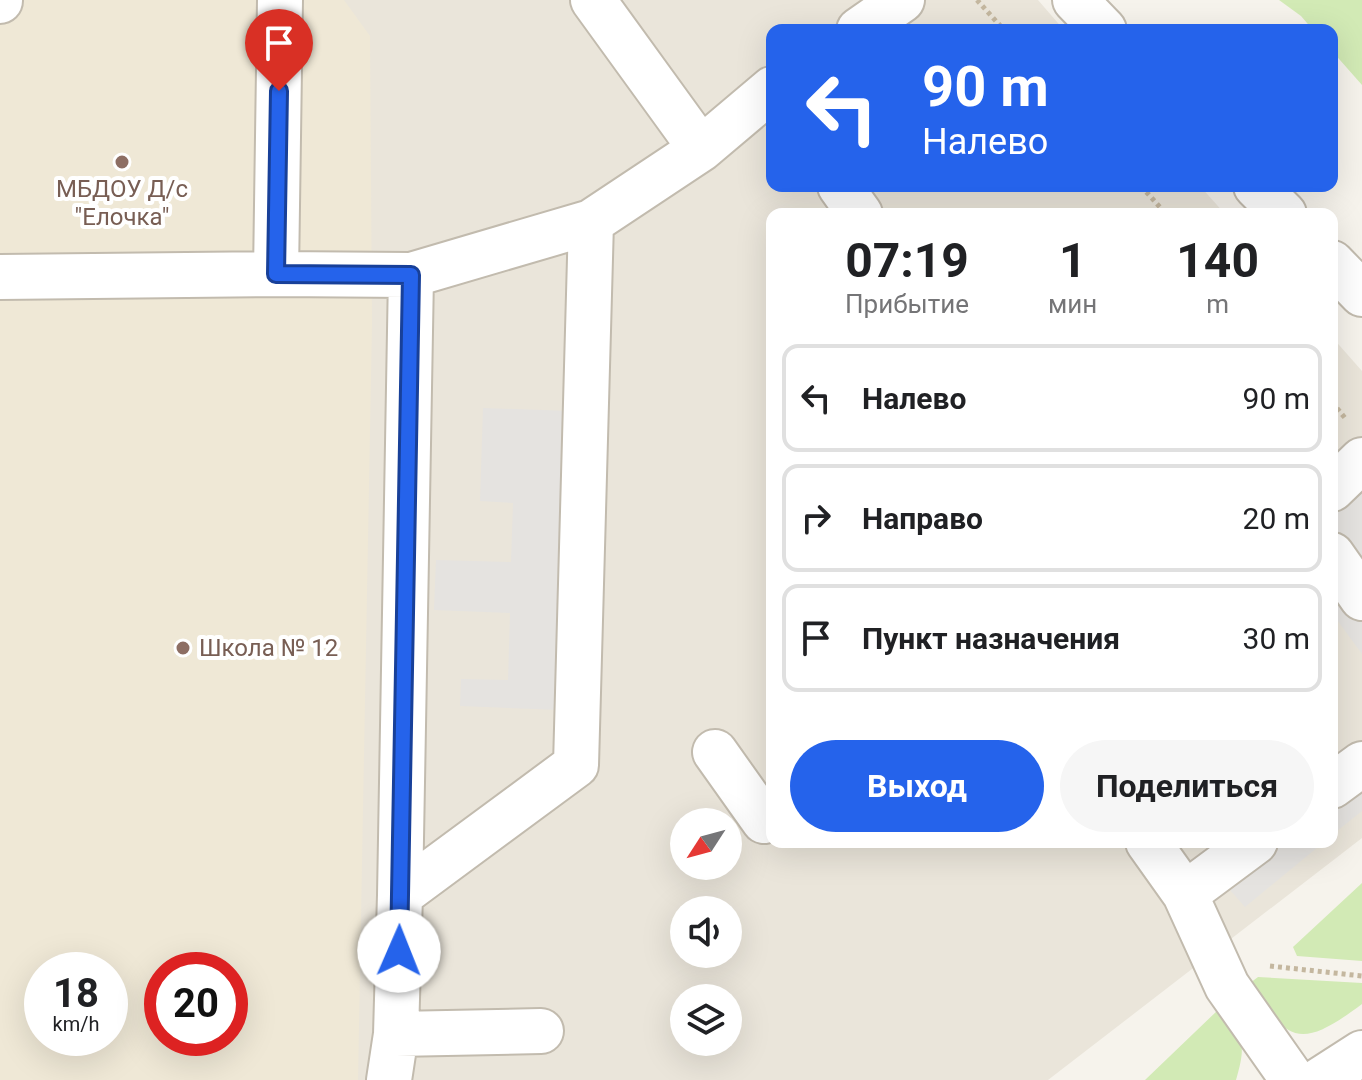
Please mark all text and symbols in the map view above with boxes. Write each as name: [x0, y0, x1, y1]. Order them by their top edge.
pin: [245, 9, 313, 91]
icon: arrive: [257, 21, 301, 65]
text: 90 m: [922, 54, 1049, 120]
icon: left: [790, 56, 894, 160]
text: Налево: [922, 121, 1048, 163]
marker: МБДОУ Д/с "Елочка": [113, 153, 131, 171]
place label: МБДОУ Д/с "Елочка": [56, 175, 188, 231]
text: 07:19: [845, 232, 969, 289]
text: 1: [1059, 232, 1086, 289]
text: 140: [1176, 232, 1259, 289]
text: Прибытие: [845, 289, 969, 319]
text: мин: [1048, 289, 1097, 319]
text: m: [1206, 289, 1229, 319]
icon: left: [794, 376, 838, 420]
text: Налево: [862, 381, 966, 416]
text: 90 m: [1243, 381, 1310, 416]
icon: right: [794, 496, 838, 540]
text: Направо: [862, 501, 983, 536]
text: 20 m: [1243, 501, 1310, 536]
icon: arrive: [794, 616, 838, 660]
text: Пункт назначения: [862, 621, 1120, 656]
text: 30 m: [1243, 621, 1310, 656]
place label: Школа № 12: [199, 634, 338, 662]
marker: Школа № 12: [174, 639, 192, 657]
button: Выход: [790, 740, 1044, 832]
button: Поделиться: [1060, 740, 1314, 832]
north arrow: [670, 808, 742, 880]
map controls: [670, 808, 742, 1056]
button: sound: [670, 896, 742, 968]
position arrow: [357, 909, 441, 993]
speed limit sign: 20: [144, 952, 248, 1056]
text: 18: [53, 970, 99, 1017]
button: layers: [670, 984, 742, 1056]
text: km/h: [53, 1012, 99, 1036]

